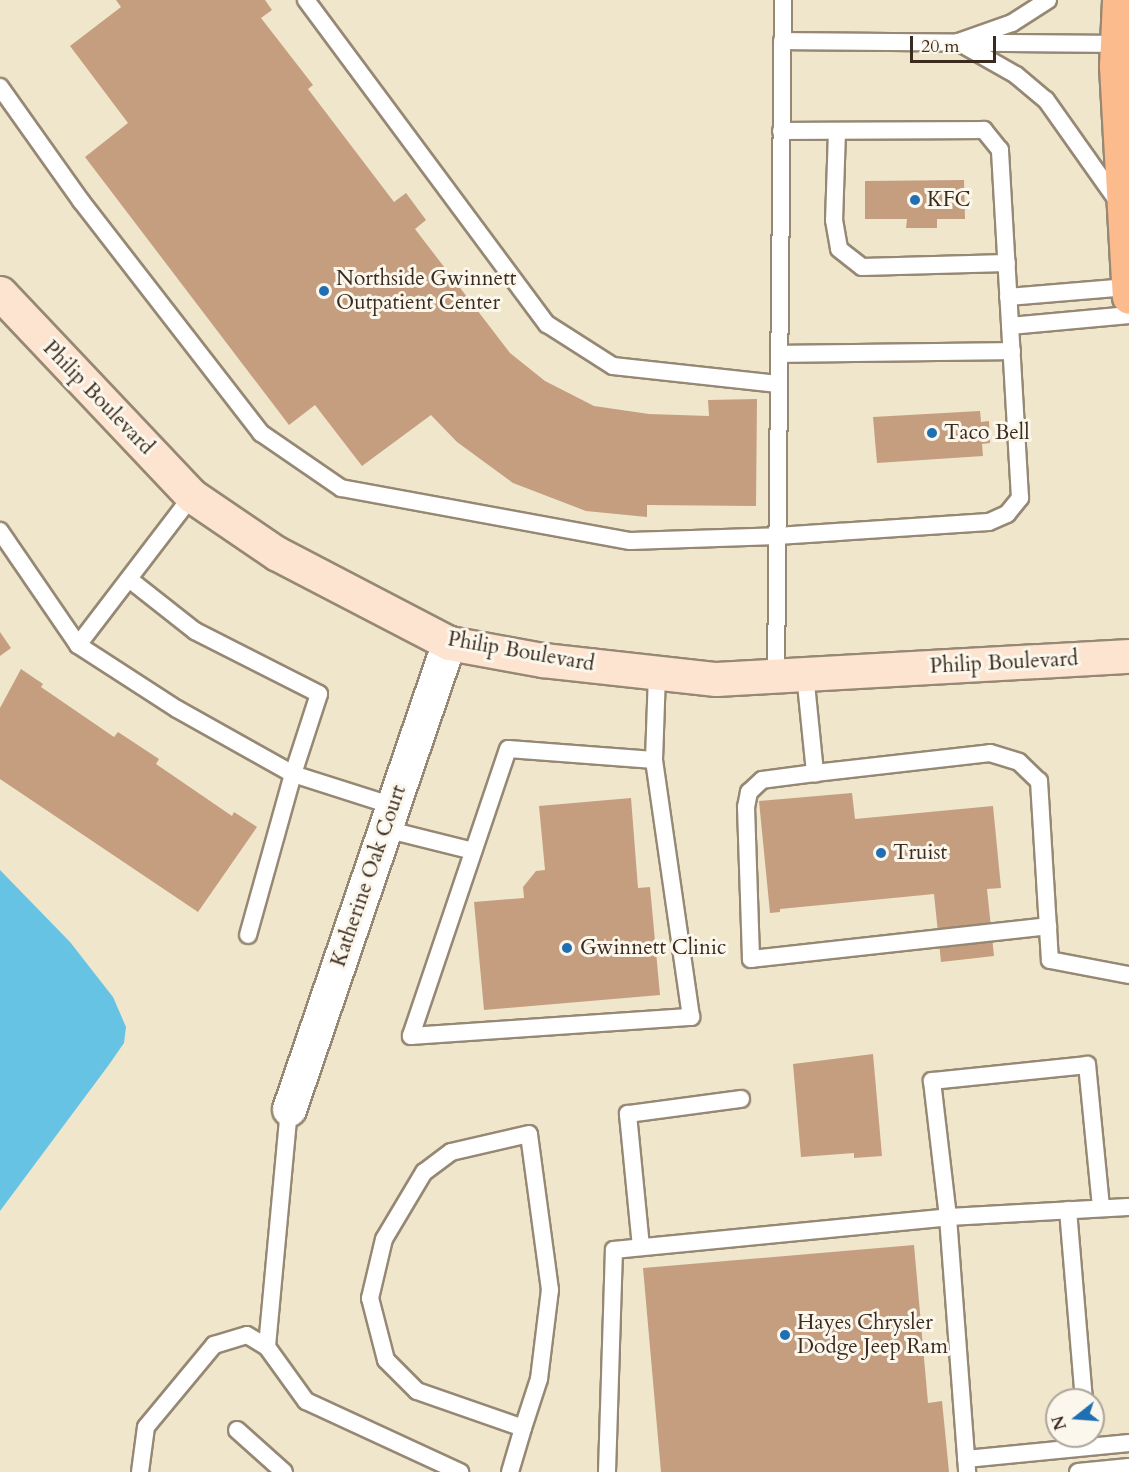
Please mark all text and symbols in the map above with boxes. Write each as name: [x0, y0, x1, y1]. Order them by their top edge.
scale bar: [913, 24, 998, 62]
text: 20 m: [921, 34, 960, 59]
place label: KFC: [927, 187, 971, 213]
marker: KFC: [908, 193, 922, 207]
place label: Northside Gwinnett Outpatient Center: [336, 266, 516, 316]
marker: Northside Gwinnett Outpatient Center: [317, 284, 331, 298]
street label: Philip Boulevard: [37, 336, 159, 460]
place label: Taco Bell: [944, 420, 1030, 446]
marker: Taco Bell: [925, 426, 939, 440]
street label: Philip Boulevard: [446, 627, 596, 677]
street label: Philip Boulevard: [929, 647, 1079, 679]
street label: Katherine Oak Court: [326, 782, 412, 970]
place label: Truist: [893, 840, 947, 866]
marker: Truist: [874, 846, 888, 860]
place label: Gwinnett Clinic: [580, 935, 726, 961]
marker: Gwinnett Clinic: [558, 939, 576, 957]
place label: Hayes Chrysler Dodge Jeep Ram: [797, 1310, 948, 1360]
marker: Hayes Chrysler Dodge Jeep Ram: [778, 1328, 792, 1342]
north arrow: [1045, 1388, 1105, 1448]
text: N: [1047, 1413, 1072, 1433]

